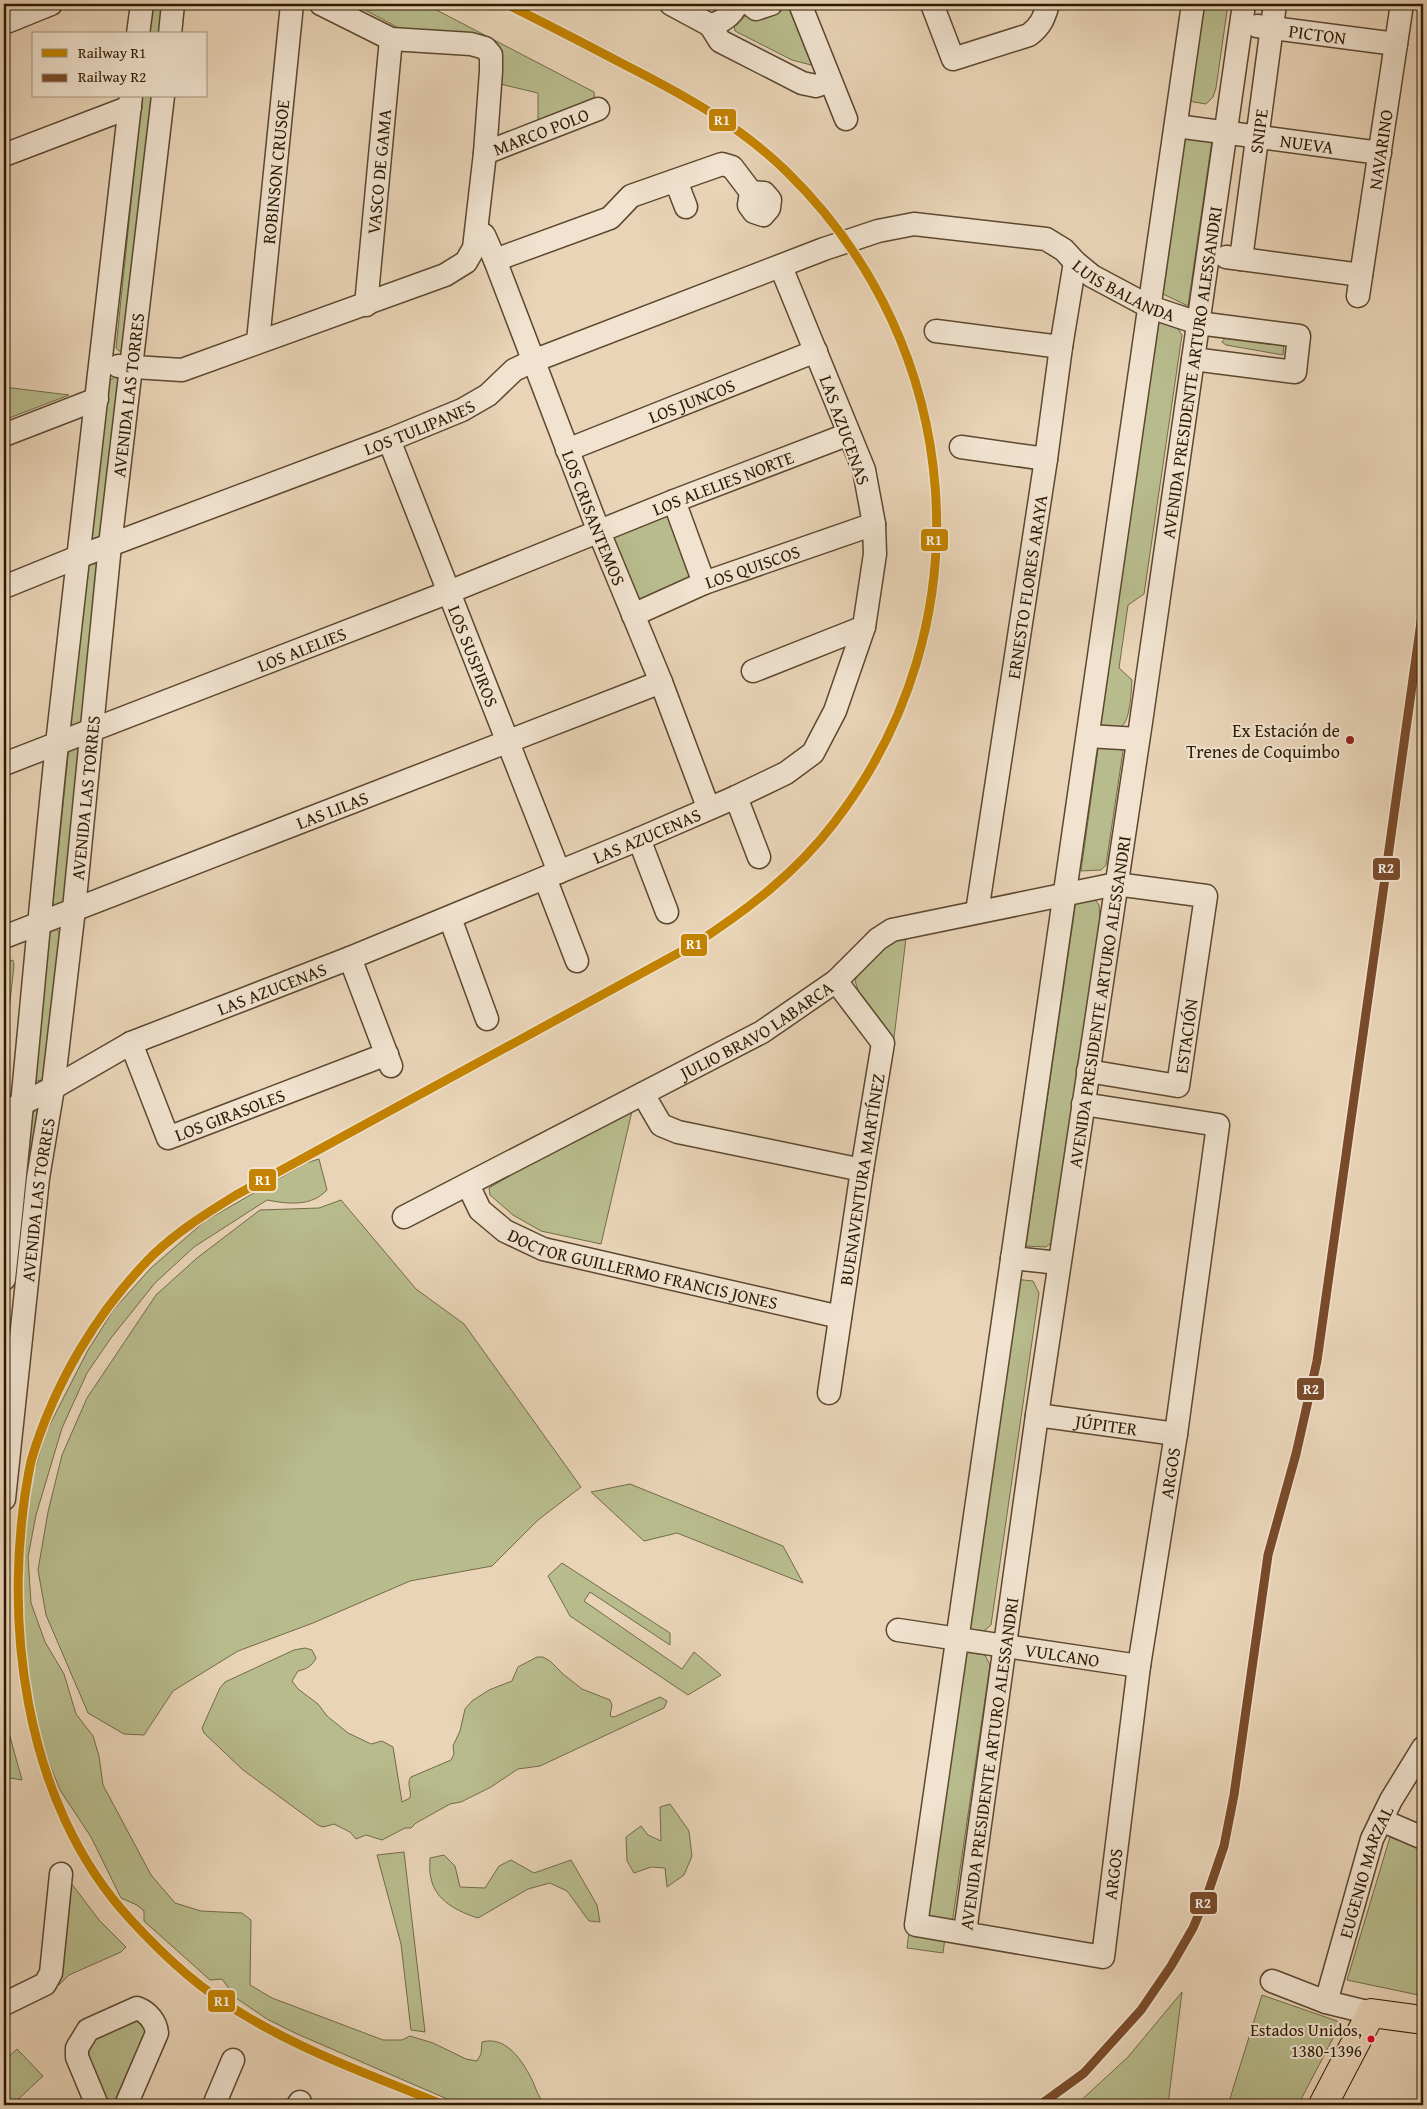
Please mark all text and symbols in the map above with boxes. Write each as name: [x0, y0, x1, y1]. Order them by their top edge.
street label: PICTON: [1287, 17, 1348, 51]
legend: [32, 32, 208, 98]
text: Railway R1: [78, 42, 146, 63]
text: Railway R2: [78, 66, 146, 87]
street label: ROBINSON CRUSOE: [254, 98, 296, 245]
street label: MARCO POLO: [489, 100, 593, 162]
street label: SNIPE: [1242, 107, 1274, 155]
street label: VASCO DE GAMA: [359, 108, 398, 235]
line badge: R1: [708, 108, 737, 132]
street label: NAVARINO: [1361, 108, 1399, 192]
text: R1: [714, 110, 730, 130]
street label: NUEVA: [1278, 126, 1335, 160]
street label: AVENIDA PRESIDENTE ARTURO ALESSANDRI: [1154, 204, 1228, 540]
street label: LUIS BALANDA: [1067, 252, 1179, 328]
street label: AVENIDA LAS TORRES: [105, 311, 151, 479]
street label: LOS JUNCOS: [644, 371, 739, 430]
street label: LAS AZUCENAS: [813, 371, 877, 489]
street label: LOS TULIPANES: [360, 392, 480, 462]
street label: LOS ALELIES NORTE: [648, 443, 797, 522]
street label: LOS CRISANTEMOS: [555, 446, 633, 590]
street label: ERNESTO FLORES ARAYA: [999, 493, 1054, 681]
line badge: R1: [920, 528, 949, 552]
text: R1: [926, 530, 942, 550]
street label: LOS QUISCOS: [701, 537, 804, 595]
street label: LOS SUSPIROS: [442, 601, 506, 711]
street label: LOS ALELIES: [253, 619, 350, 678]
street label: AVENIDA LAS TORRES: [63, 714, 107, 881]
place label: Ex Estación de Trenes de Coquimbo: [1186, 717, 1340, 765]
marker: Ex Estación de Trenes de Coquimbo: [1344, 734, 1356, 746]
street label: LAS LILAS: [292, 783, 372, 836]
street label: LAS AZUCENAS: [588, 800, 705, 870]
street label: AVENIDA PRESIDENTE ARTURO ALESSANDRI: [1061, 834, 1137, 1170]
line badge: R2: [1372, 857, 1401, 881]
text: R2: [1378, 858, 1394, 878]
line badge: R1: [680, 933, 708, 957]
text: R1: [686, 934, 702, 954]
street label: LAS AZUCENAS: [213, 955, 330, 1022]
street label: JULIO BRAVO LABARCA: [673, 974, 838, 1087]
street label: ESTACIÓN: [1167, 996, 1205, 1075]
street label: BUENAVENTURA MARTÍNEZ: [832, 1071, 891, 1287]
street label: LOS GIRASOLES: [171, 1081, 289, 1148]
street label: AVENIDA LAS TORRES: [14, 1116, 61, 1283]
line badge: R1: [248, 1168, 277, 1192]
text: R1: [255, 1170, 271, 1190]
street label: DOCTOR GUILLERMO FRANCIS JONES: [503, 1221, 781, 1316]
line badge: R2: [1296, 1377, 1325, 1401]
text: R2: [1303, 1379, 1319, 1399]
street label: JÚPITER: [1072, 1407, 1140, 1442]
street label: ARGOS: [1153, 1445, 1187, 1501]
street label: AVENIDA PRESIDENTE ARTURO ALESSANDRI: [952, 1596, 1025, 1932]
street label: VULCANO: [1023, 1636, 1101, 1673]
street label: EUGENIO MARZAL: [1331, 1801, 1400, 1941]
street label: ARGOS: [1096, 1847, 1130, 1901]
line badge: R2: [1189, 1891, 1218, 1915]
text: R2: [1195, 1893, 1211, 1913]
line badge: R1: [207, 1989, 236, 2013]
text: R1: [214, 1991, 230, 2011]
place label: Estados Unidos, 1380-1396: [1250, 2017, 1362, 2063]
marker: Estados Unidos, 1380-1396: [1366, 2034, 1376, 2044]

